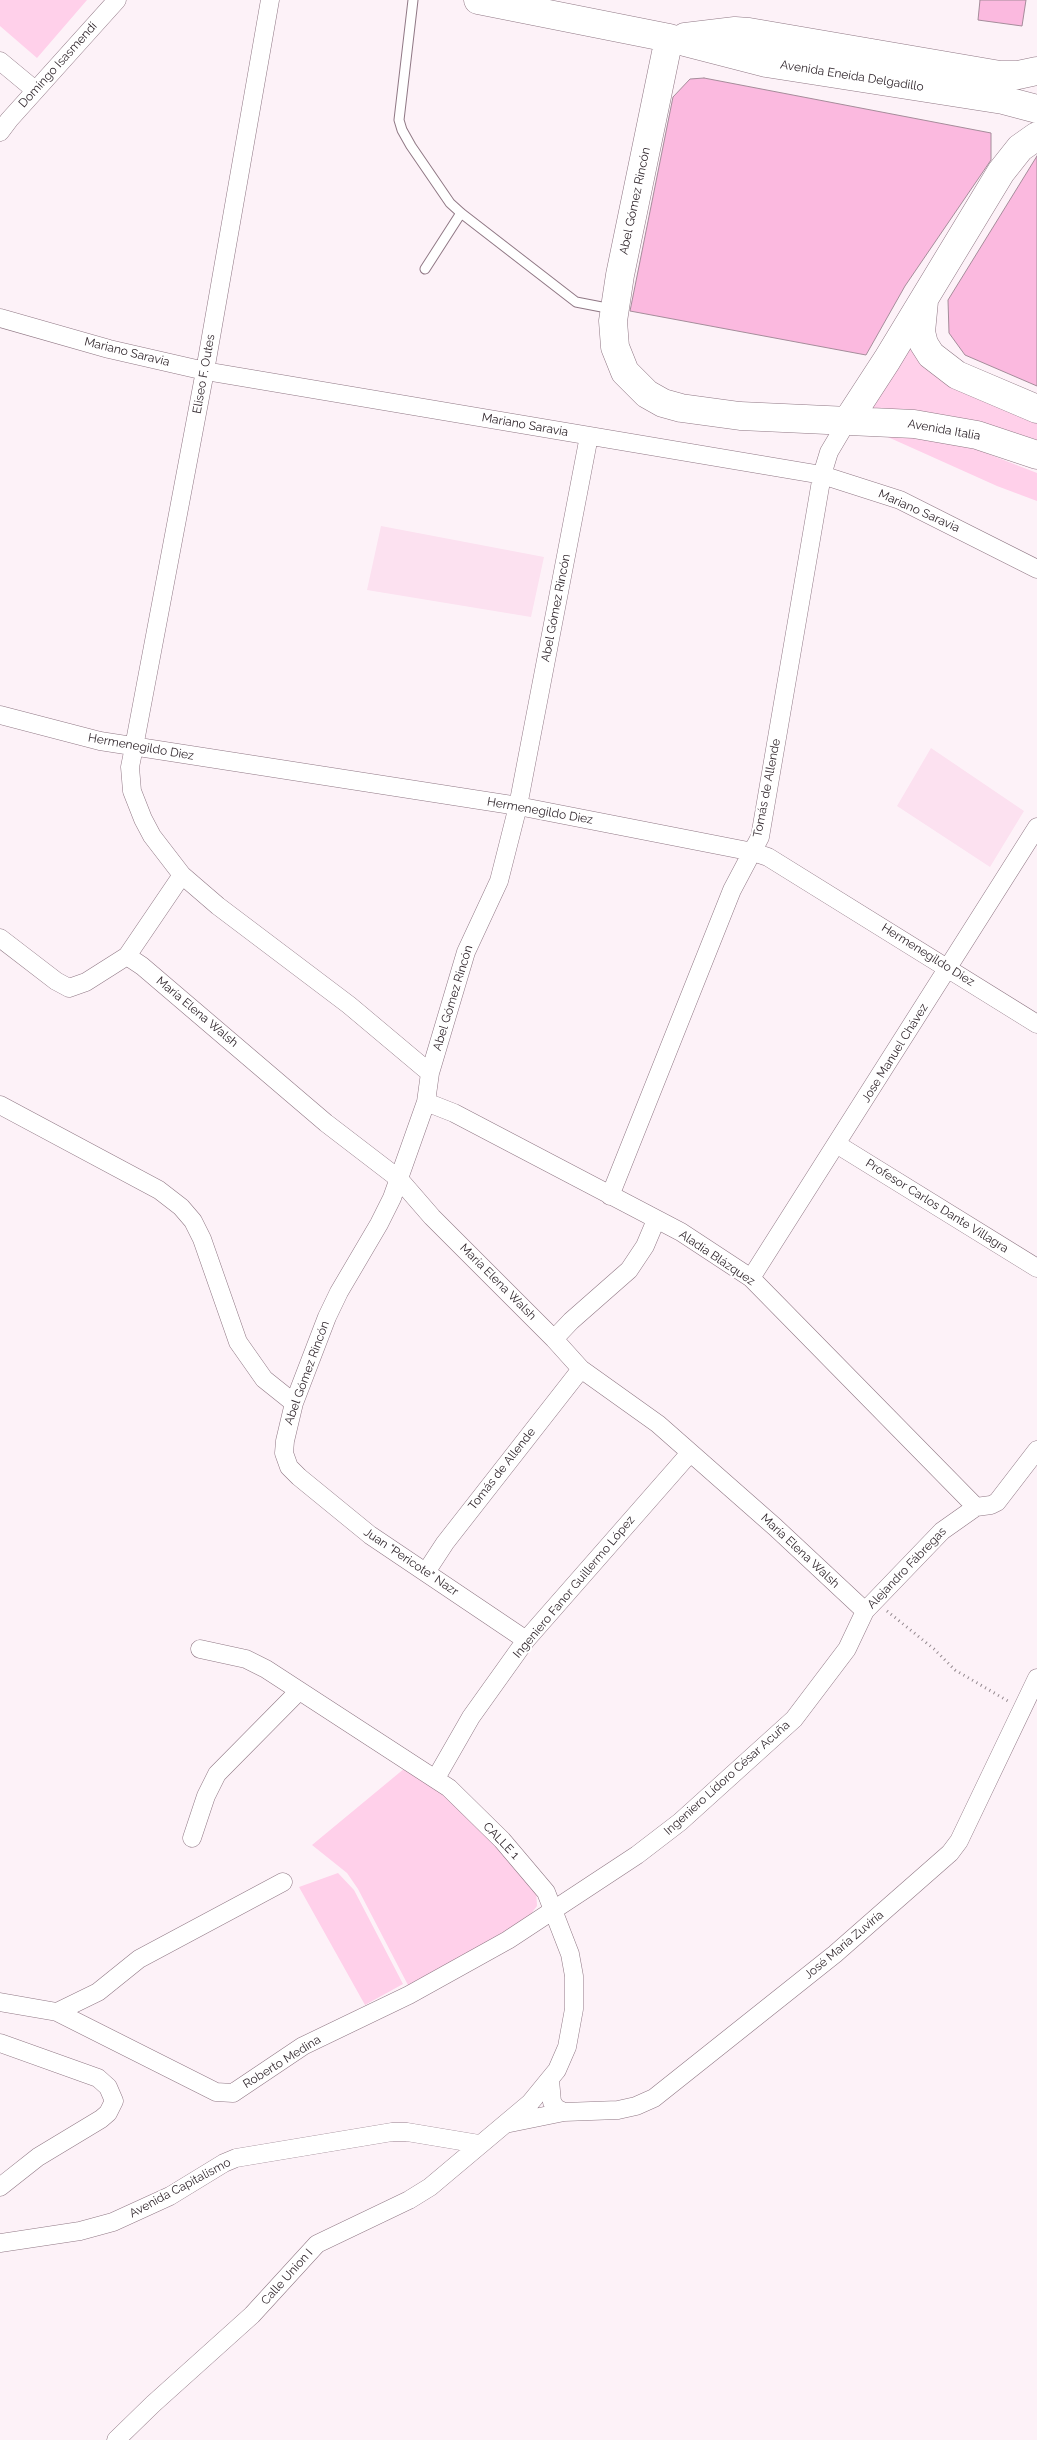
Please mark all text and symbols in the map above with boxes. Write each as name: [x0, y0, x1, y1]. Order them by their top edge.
street label: Domingo Isasmendi: [16, 19, 100, 111]
street label: Avenida Eneida Delgadillo: [779, 58, 925, 94]
street label: Abel Gómez Rincón: [617, 146, 653, 256]
street label: Eliseo F. Outes: [190, 333, 218, 415]
street label: Mariano Saravia: [83, 334, 171, 370]
street label: Mariano Saravia: [481, 410, 569, 440]
street label: Avenida Italia: [907, 417, 981, 443]
street label: Mariano Saravia: [876, 487, 962, 535]
street label: Abel Gómez Rincón: [538, 553, 574, 663]
street label: Hermenegildo Diez: [87, 731, 195, 763]
street label: Tomás de Allende: [750, 737, 784, 839]
street label: Hermenegildo Diez: [486, 795, 594, 827]
street label: Hermenegildo Diez: [879, 921, 977, 989]
street label: Abel Gómez Rincón: [430, 943, 476, 1053]
street label: María Elena Walsh: [153, 974, 241, 1050]
street label: Jose Manuel Chávez: [859, 1001, 931, 1105]
street label: Profesor Carlos Dante Villagra: [863, 1156, 1011, 1256]
street label: Aladia Blázquez: [676, 1227, 758, 1289]
street label: María Elena Walsh: [457, 1241, 539, 1323]
street label: Abel Gómez Rincón: [281, 1319, 333, 1427]
street label: Tomás de Allende: [465, 1425, 539, 1513]
street label: María Elena Walsh: [758, 1511, 842, 1591]
street label: Ingeniero Fanor Guillermo López: [510, 1513, 638, 1661]
street label: Alejandro Fábregas: [865, 1524, 949, 1612]
street label: Juan "Pericote" Nazr: [361, 1525, 461, 1599]
street label: Ingeniero Lídoro César Acuña: [661, 1718, 793, 1838]
street label: CALLE 1: [480, 1820, 522, 1862]
street label: José María Zuviría: [801, 1908, 887, 1982]
street label: Roberto Medina: [241, 2032, 323, 2092]
street label: Avenida Capitalismo: [127, 2155, 233, 2221]
street label: Calle Union I: [258, 2246, 316, 2308]

